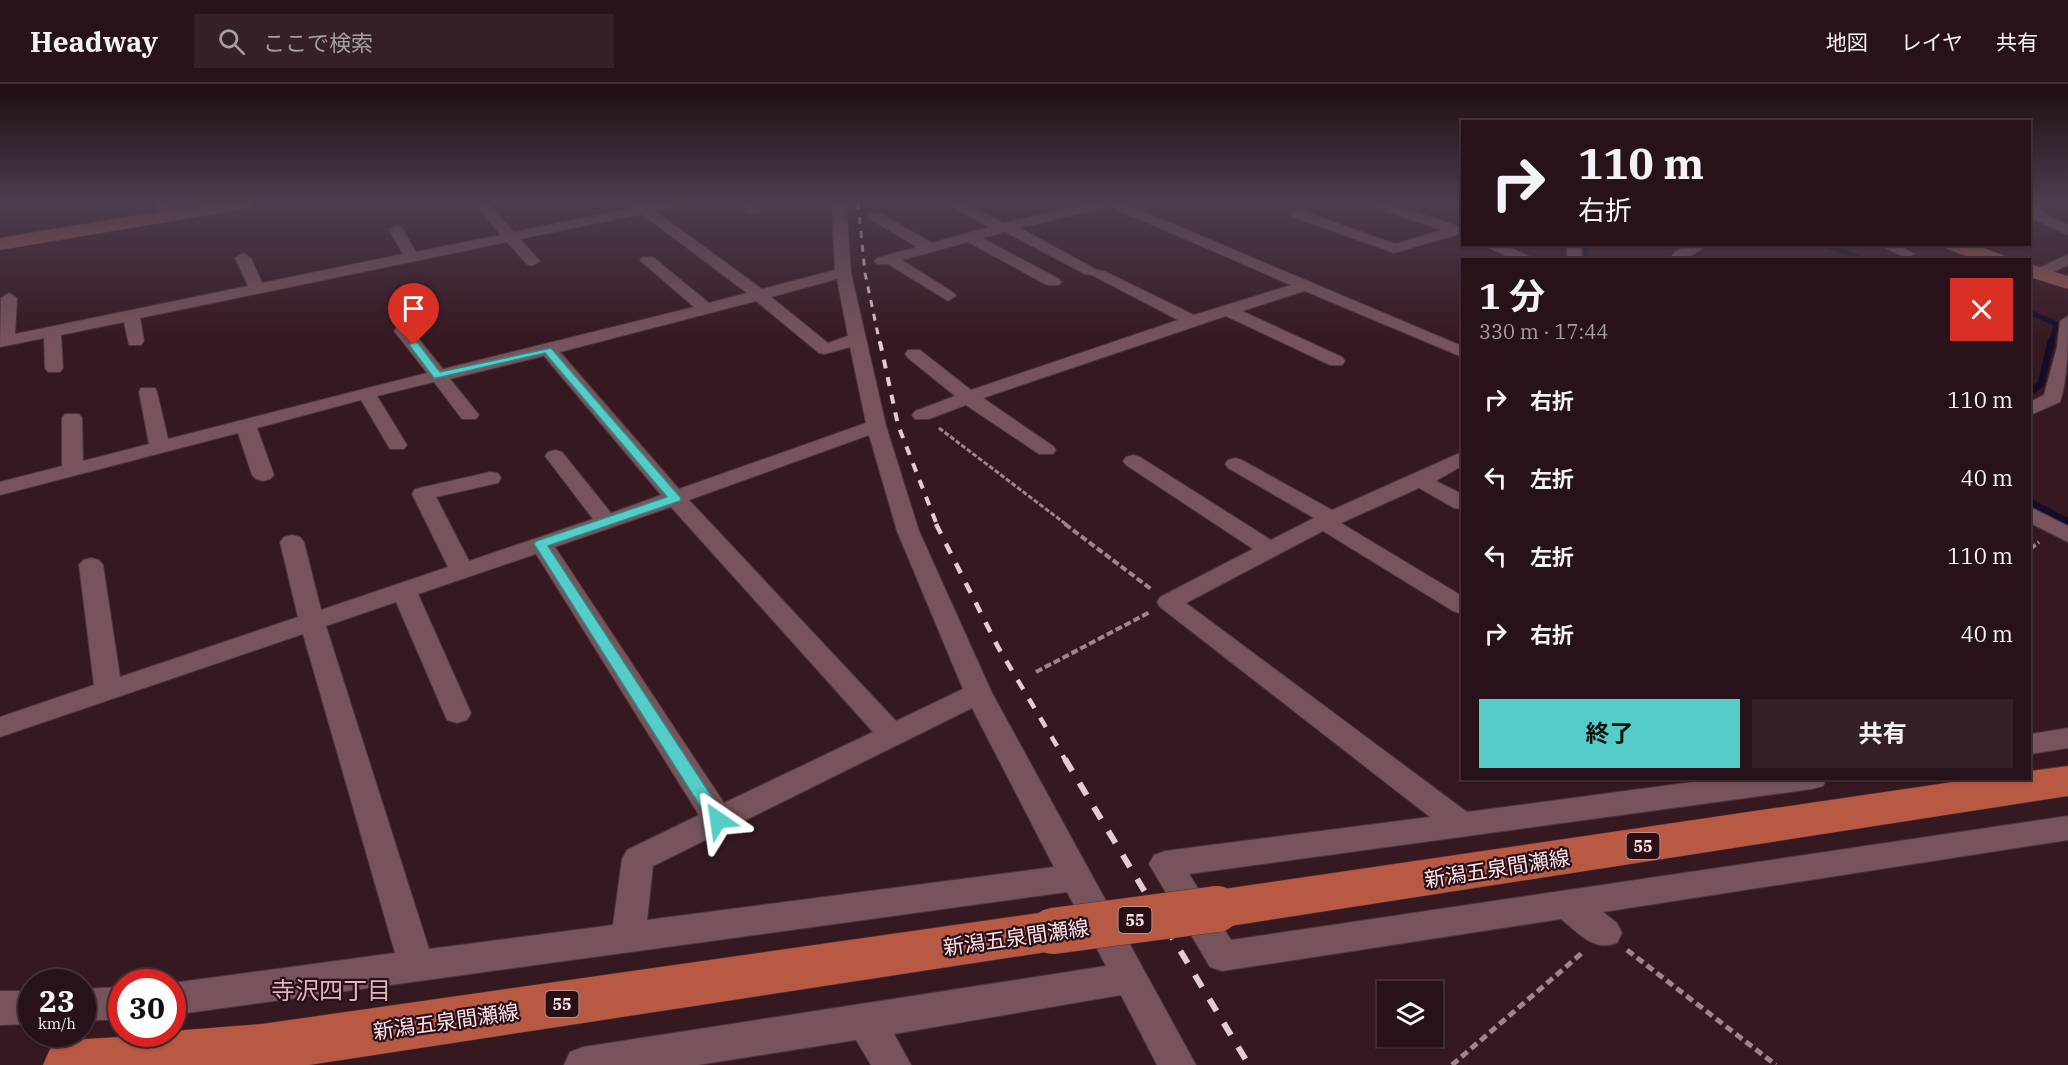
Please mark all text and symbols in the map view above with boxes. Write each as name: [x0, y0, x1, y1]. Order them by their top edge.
search box: [194, 14, 614, 68]
text: Headway: [30, 23, 158, 60]
icon: search: [215, 25, 248, 58]
text: ここで検索: [263, 28, 373, 57]
text: 地図: [1826, 28, 1868, 56]
text: レイヤ: [1901, 28, 1963, 56]
text: 共有: [1996, 28, 2038, 56]
text: 110 m: [1578, 136, 1704, 191]
icon: right: [1479, 144, 1557, 222]
text: 右折: [1578, 192, 1632, 227]
text: 1 分: [1479, 272, 1545, 319]
button: close: [1950, 278, 2013, 341]
pin: [388, 283, 439, 345]
icon: arrive: [397, 292, 430, 325]
text: 330 m · 17:44: [1479, 318, 1608, 345]
icon: right: [1479, 383, 1512, 416]
text: 110 m: [1947, 385, 2013, 414]
text: 右折: [1530, 386, 1574, 415]
icon: left: [1479, 461, 1512, 494]
text: 40 m: [1961, 463, 2013, 492]
text: 左折: [1530, 464, 1574, 493]
icon: left: [1479, 539, 1512, 572]
text: 110 m: [1947, 541, 2013, 570]
text: 左折: [1530, 542, 1574, 571]
icon: right: [1479, 617, 1512, 650]
text: 40 m: [1961, 619, 2013, 648]
text: 右折: [1530, 620, 1574, 649]
button: 終了: [1479, 699, 1740, 768]
button: 共有: [1752, 699, 2013, 768]
position arrow: [686, 788, 750, 852]
road number: 55: [1626, 833, 1660, 859]
street label: 新潟五泉間瀬線: [1422, 843, 1572, 893]
road number: 55: [1118, 907, 1152, 933]
street label: 新潟五泉間瀬線: [941, 913, 1091, 961]
speed limit sign: 30: [108, 969, 186, 1047]
district label: 寺沢四丁目: [271, 974, 391, 1006]
text: 23: [39, 981, 75, 1020]
map controls: [1377, 981, 1443, 1047]
button: layers: [1377, 981, 1443, 1047]
road number: 55: [546, 991, 578, 1017]
street label: 新潟五泉間瀬線: [371, 997, 521, 1045]
text: km/h: [38, 1014, 76, 1033]

